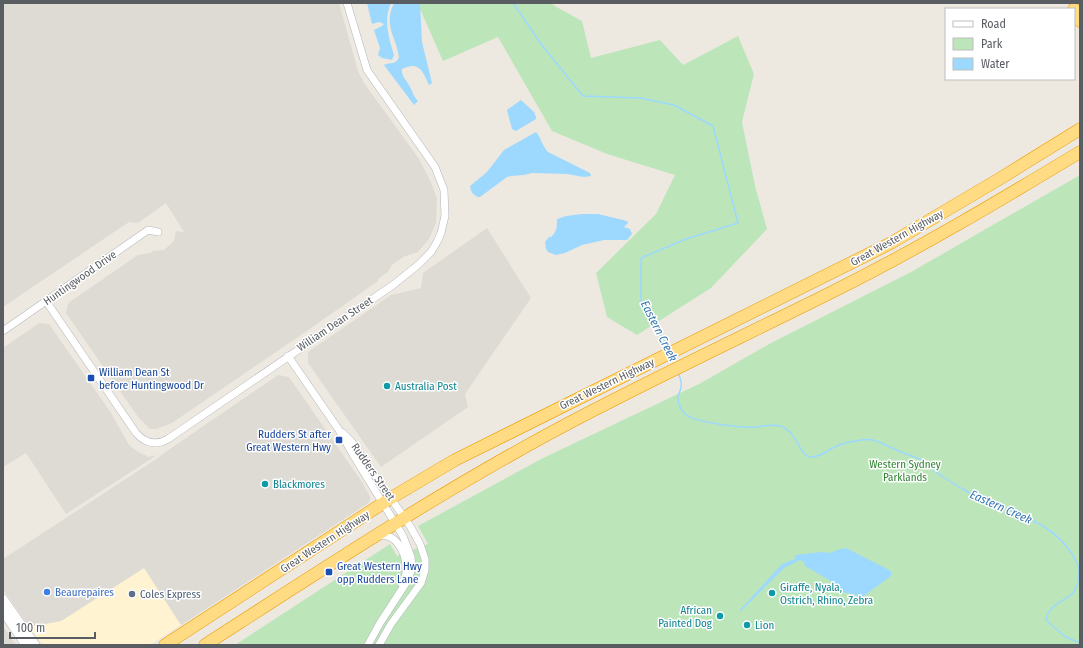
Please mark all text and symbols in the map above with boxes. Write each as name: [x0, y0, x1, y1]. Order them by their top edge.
legend: [945, 8, 1075, 80]
text: Road: [981, 17, 1006, 31]
text: Park: [981, 37, 1003, 51]
text: Water: [981, 57, 1010, 71]
street label: Great Western Highway: [849, 207, 946, 269]
street label: Huntingwood Drive: [41, 248, 119, 308]
street label: William Dean Street: [295, 294, 376, 354]
water label: Eastern Creek: [638, 298, 680, 364]
street label: Great Western Highway: [558, 355, 657, 413]
place label: William Dean St before Huntingwood Dr: [99, 366, 204, 392]
marker: William Dean St before Huntingwood Dr: [86, 373, 96, 383]
place label: Australia Post: [395, 380, 457, 393]
marker: Australia Post: [382, 381, 392, 391]
place label: Rudders St after Great Western Hwy: [246, 428, 331, 454]
marker: Rudders St after Great Western Hwy: [334, 435, 344, 445]
street label: Rudders Street: [348, 441, 398, 503]
park label: Western Sydney Parklands: [869, 458, 941, 484]
place label: Blackmores: [273, 478, 325, 491]
marker: Blackmores: [260, 479, 270, 489]
water label: Eastern Creek: [968, 487, 1034, 527]
street label: Great Western Highway: [278, 508, 372, 576]
place label: Great Western Hwy opp Rudders Lane: [337, 560, 422, 586]
marker: Great Western Hwy opp Rudders Lane: [324, 567, 334, 577]
place label: Giraffe, Nyala, Ostrich, Rhino, Zebra: [780, 581, 873, 607]
place label: Beaurepaires: [55, 586, 114, 599]
marker: Beaurepaires: [42, 587, 52, 597]
place label: Coles Express: [140, 588, 201, 601]
marker: Giraffe, Nyala, Ostrich, Rhino, Zebra: [767, 588, 777, 598]
marker: Coles Express: [127, 589, 137, 599]
place label: African Painted Dog: [658, 604, 713, 630]
marker: African Painted Dog: [715, 611, 725, 621]
scale bar: [10, 614, 95, 640]
place label: Lion: [755, 619, 774, 632]
marker: Lion: [742, 620, 752, 630]
text: 100 m: [16, 621, 45, 635]

